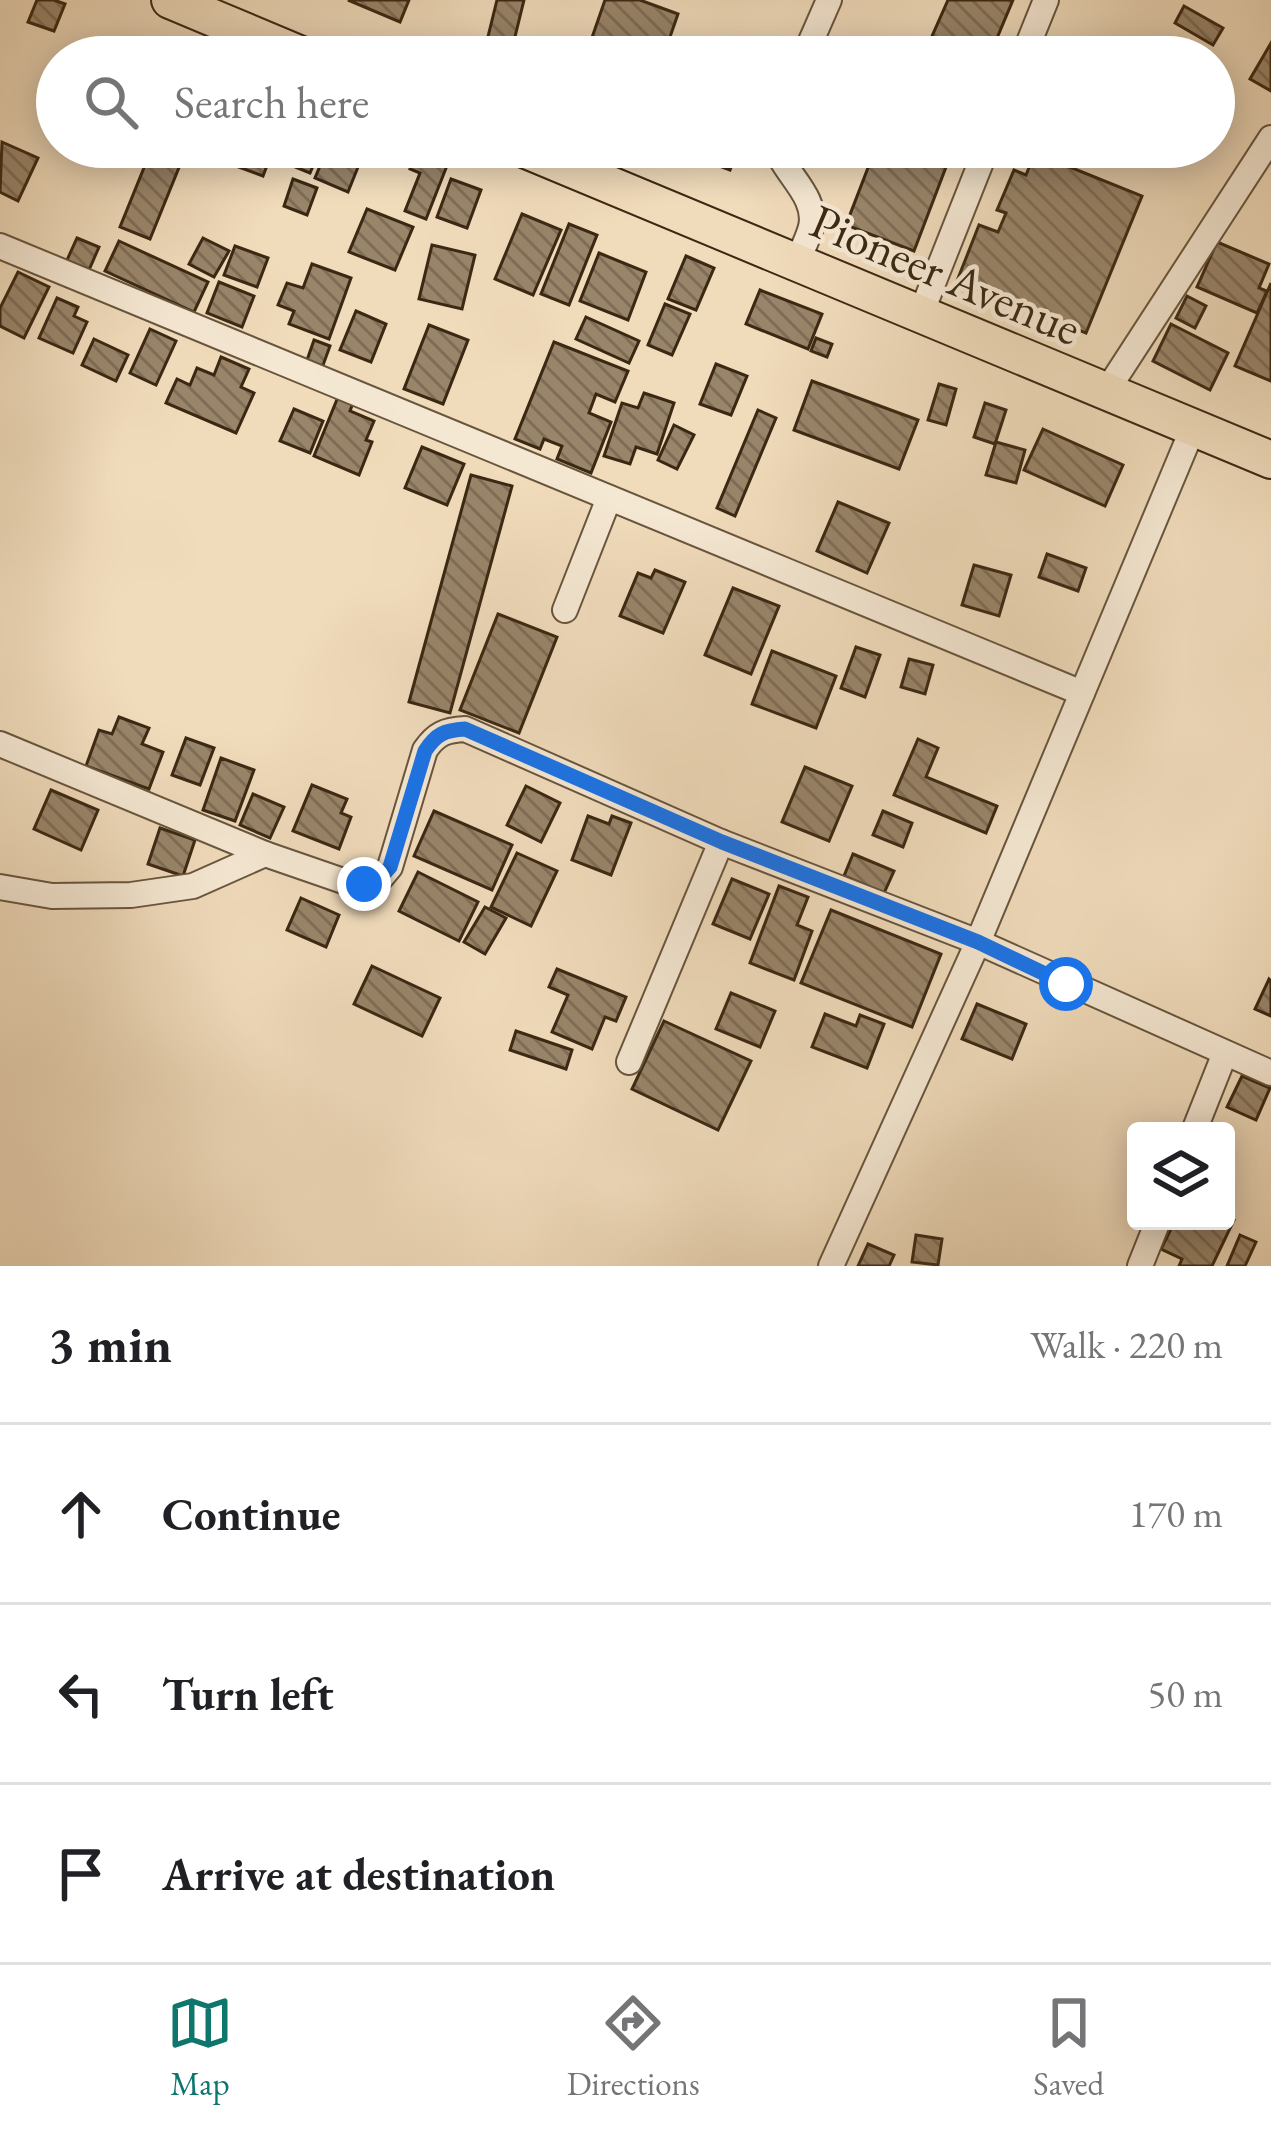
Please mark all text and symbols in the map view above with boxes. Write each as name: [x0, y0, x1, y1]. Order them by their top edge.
search box: [36, 36, 1235, 168]
icon: search: [78, 69, 144, 135]
text: Search here: [174, 73, 369, 131]
street label: Pioneer Avenue: [801, 189, 1091, 359]
route end: [337, 857, 391, 911]
route start: [1039, 957, 1093, 1011]
map controls: [1127, 1122, 1235, 1230]
button: layers: [1127, 1122, 1235, 1230]
text: 3 min: [48, 1311, 172, 1377]
text: Walk · 220 m: [1030, 1319, 1223, 1370]
icon: ahead: [48, 1481, 114, 1547]
text: Continue: [162, 1485, 340, 1543]
text: 170 m: [1129, 1488, 1223, 1539]
icon: left: [48, 1661, 114, 1727]
text: Turn left: [162, 1665, 334, 1723]
text: 50 m: [1147, 1668, 1223, 1719]
icon: arrive: [48, 1841, 114, 1907]
text: Arrive at destination: [162, 1845, 555, 1903]
tab: Map: [167, 1990, 233, 2105]
tab: Directions: [567, 1990, 700, 2105]
tab: Saved: [1033, 1990, 1104, 2105]

